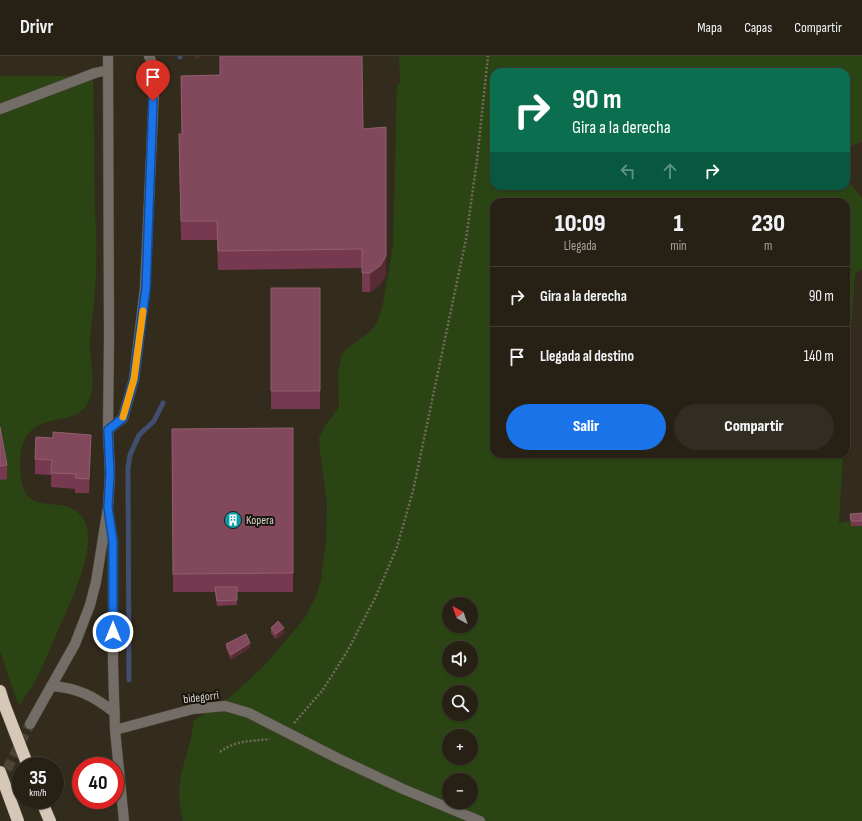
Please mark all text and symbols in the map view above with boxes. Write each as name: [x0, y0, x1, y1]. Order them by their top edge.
text: Drivr: [20, 16, 53, 39]
text: Mapa: [697, 19, 722, 36]
text: Capas: [744, 19, 772, 36]
text: Compartir: [794, 19, 842, 36]
pin: [136, 60, 170, 101]
icon: arrive: [142, 66, 164, 88]
text: 90 m: [572, 83, 622, 116]
icon: right: [506, 84, 558, 136]
text: Gira a la derecha: [572, 117, 671, 138]
icon: left: [617, 160, 639, 182]
icon: ahead: [659, 160, 681, 182]
icon: right: [701, 160, 723, 182]
text: 10:09: [555, 209, 605, 238]
text: 1: [674, 209, 683, 238]
text: 230: [751, 209, 785, 238]
text: Llegada: [564, 238, 597, 254]
text: min: [670, 238, 687, 254]
text: m: [764, 238, 772, 254]
icon: right: [506, 286, 528, 308]
text: Gira a la derecha: [540, 287, 627, 306]
text: 90 m: [809, 287, 834, 306]
icon: arrive: [506, 346, 528, 368]
text: Llegada al destino: [540, 347, 634, 366]
text: 140 m: [804, 347, 834, 366]
button: Salir: [506, 404, 666, 450]
button: Compartir: [674, 404, 834, 450]
building icon: Kopera: [223, 510, 243, 530]
place label: Kopera: [246, 513, 274, 528]
north arrow: [442, 597, 478, 633]
map controls: [442, 597, 478, 809]
position arrow: [92, 611, 134, 653]
button: sound: [442, 641, 478, 677]
button: search: [442, 685, 478, 721]
street label: bidegorri: [182, 688, 220, 707]
button: +: [442, 729, 478, 765]
speed limit sign: 40: [72, 757, 124, 809]
text: 35: [29, 766, 47, 790]
button: −: [442, 773, 478, 809]
text: km/h: [29, 787, 47, 799]

